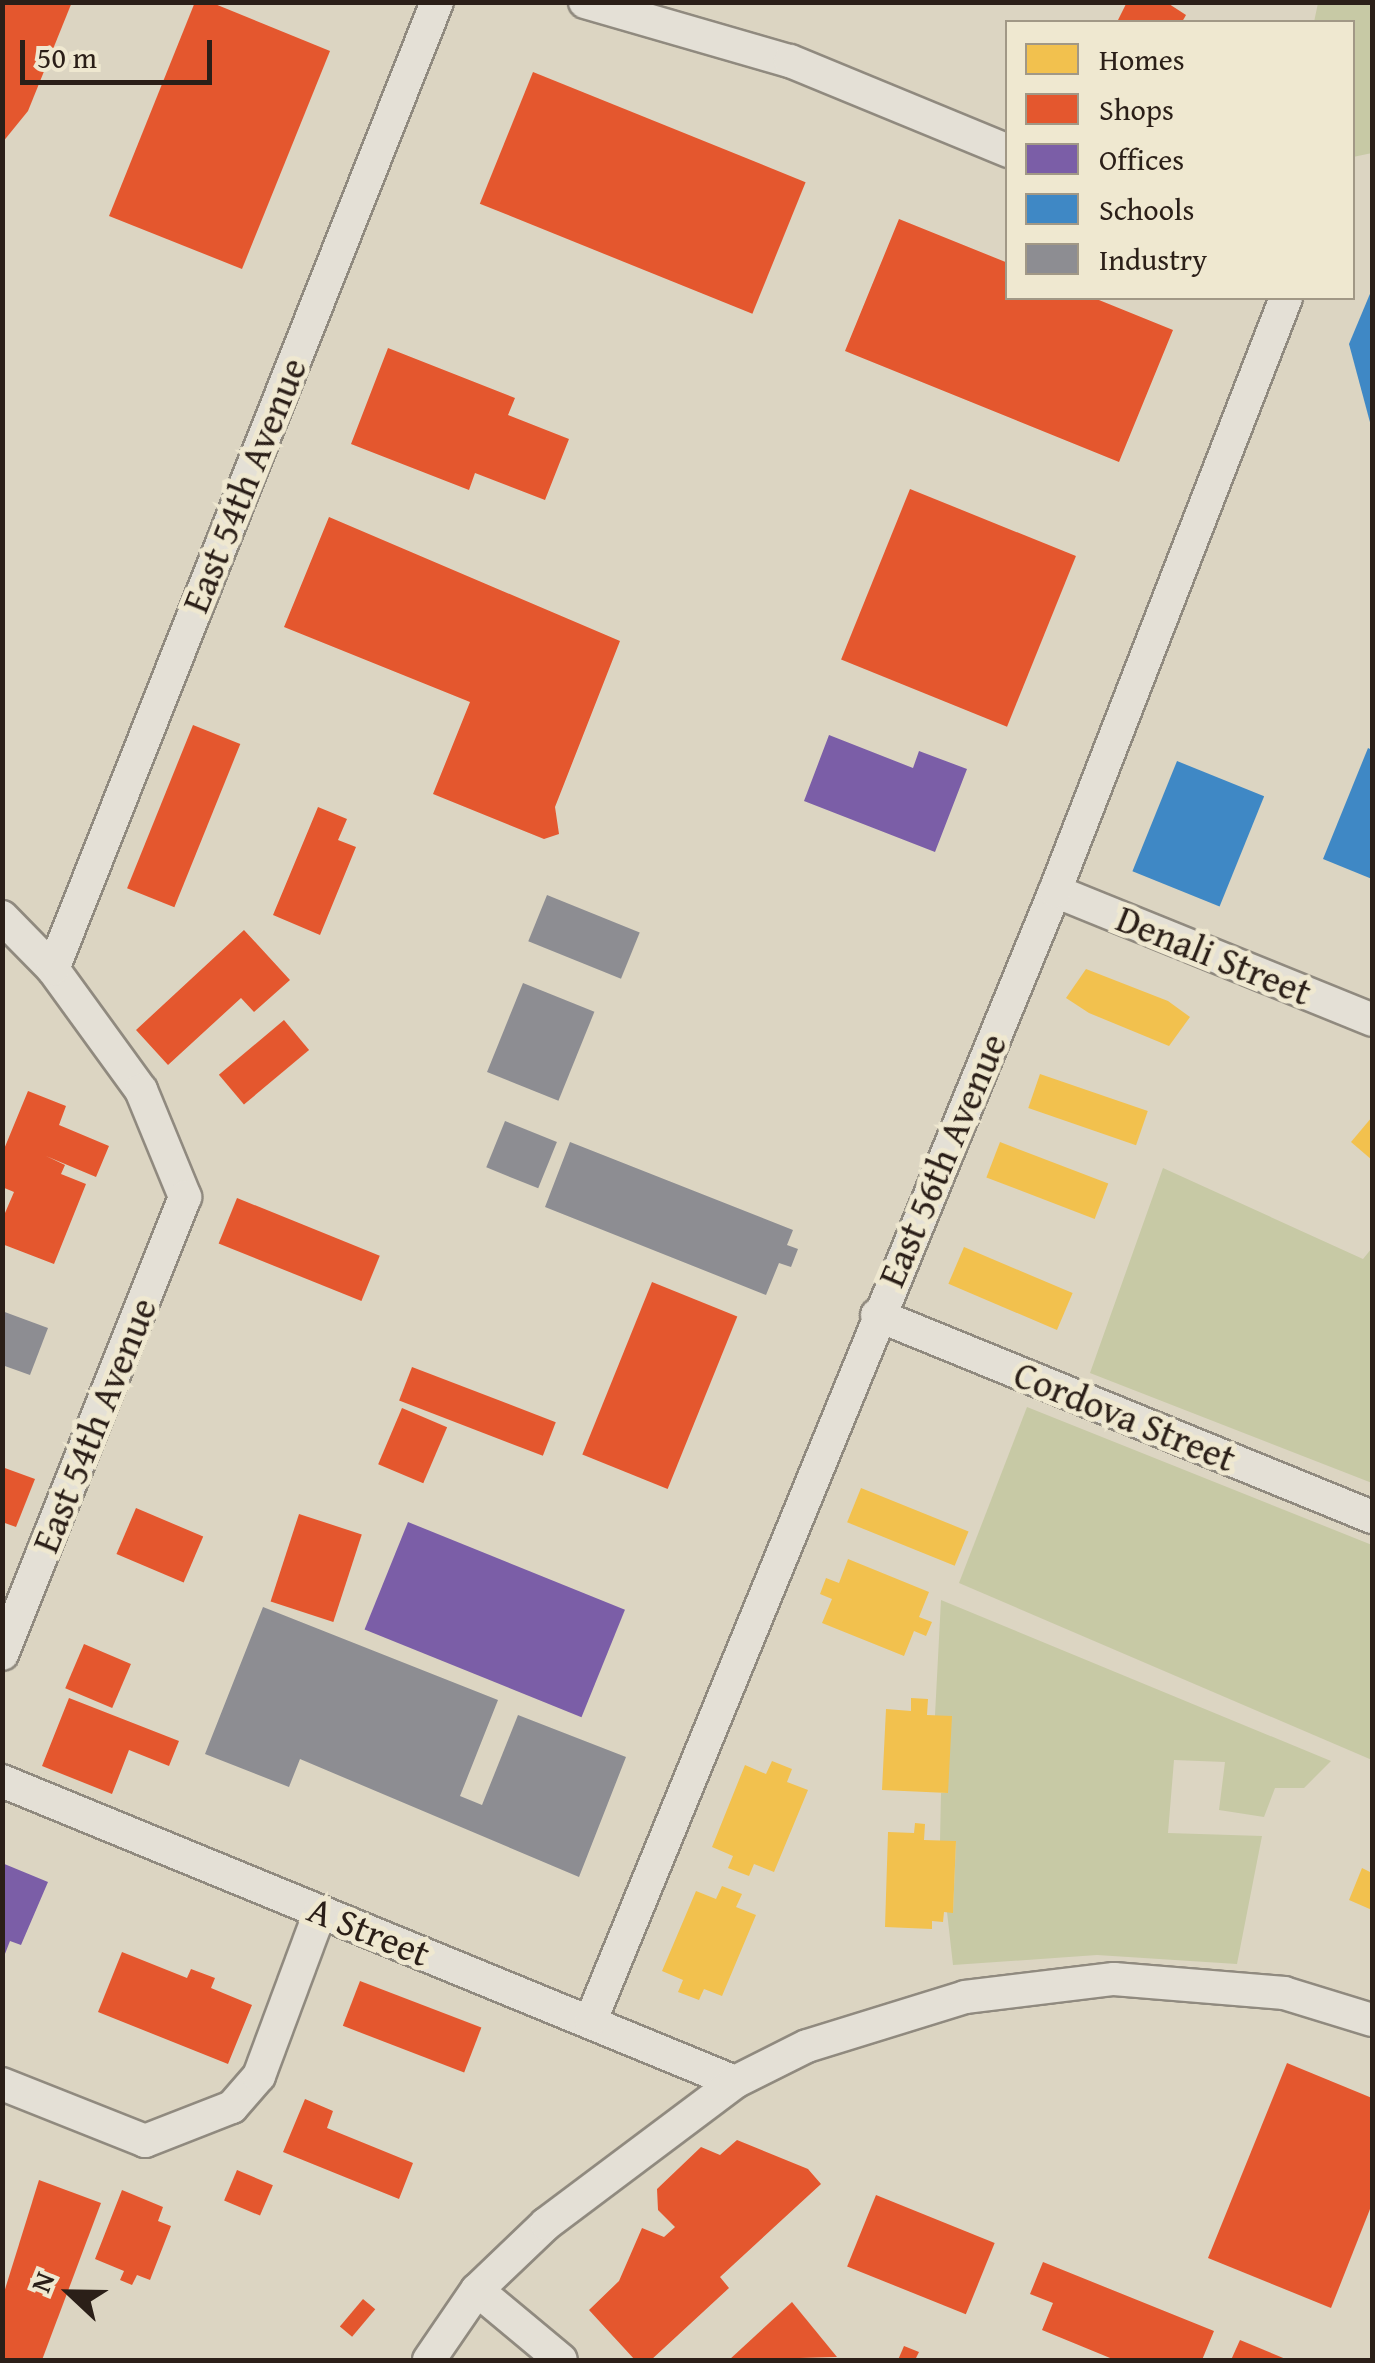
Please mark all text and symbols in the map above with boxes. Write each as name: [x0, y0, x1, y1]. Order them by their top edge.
scale bar: [25, 20, 218, 82]
legend: [1005, 20, 1355, 300]
text: 50 m: [37, 35, 97, 79]
text: Homes: [1099, 37, 1185, 81]
text: Shops: [1099, 87, 1174, 131]
text: Offices: [1099, 137, 1184, 181]
text: Schools: [1099, 187, 1194, 231]
text: Industry: [1099, 237, 1207, 281]
street label: East 54th Avenue: [172, 351, 316, 619]
street label: Denali Street: [1110, 895, 1318, 1015]
street label: East 56th Avenue: [868, 1027, 1016, 1293]
street label: East 54th Avenue: [22, 1291, 166, 1559]
street label: Cordova Street: [1008, 1351, 1242, 1481]
street label: A Street: [301, 1886, 437, 1976]
north arrow: [20, 2243, 120, 2343]
text: N: [19, 2265, 64, 2298]

